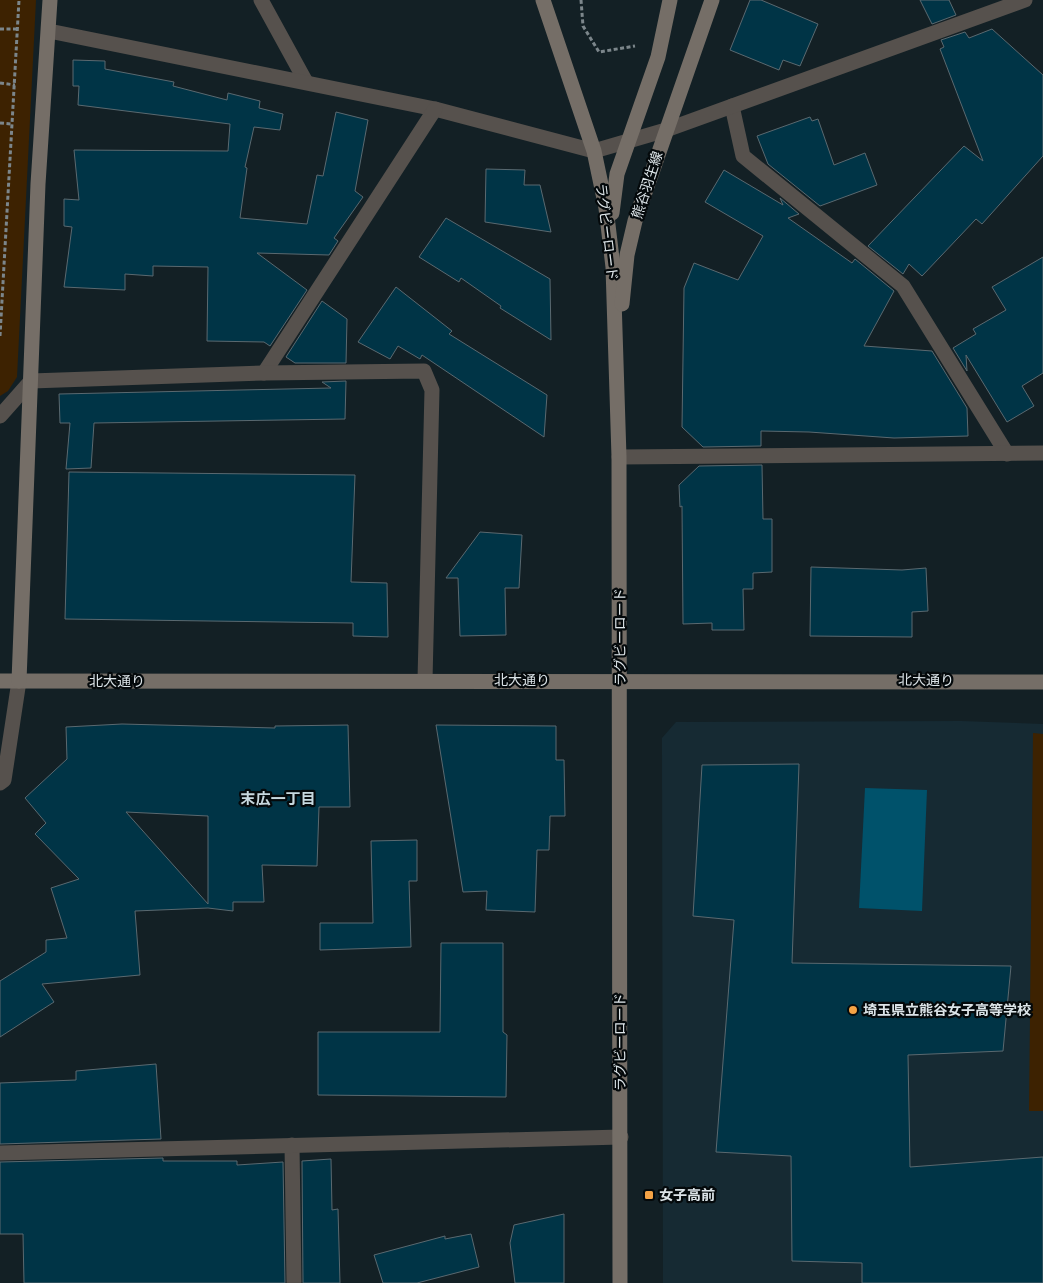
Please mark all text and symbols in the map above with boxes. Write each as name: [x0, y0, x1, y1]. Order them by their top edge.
street label: 熊谷羽生線: [628, 149, 666, 221]
street label: ラグビーロード: [592, 182, 622, 282]
street label: ラグビーロード: [611, 588, 629, 686]
street label: 北大通り: [494, 671, 550, 689]
street label: 北大通り: [898, 671, 954, 689]
street label: 北大通り: [89, 672, 145, 690]
district label: 末広一丁目: [240, 789, 316, 808]
street label: ラグビーロード: [611, 993, 629, 1091]
place label: 埼玉県立熊谷女子高等学校: [863, 1001, 1031, 1019]
marker: 埼玉県立熊谷女子高等学校: [847, 1004, 859, 1016]
place label: 女子高前: [659, 1186, 715, 1204]
marker: 女子高前: [643, 1189, 655, 1201]

